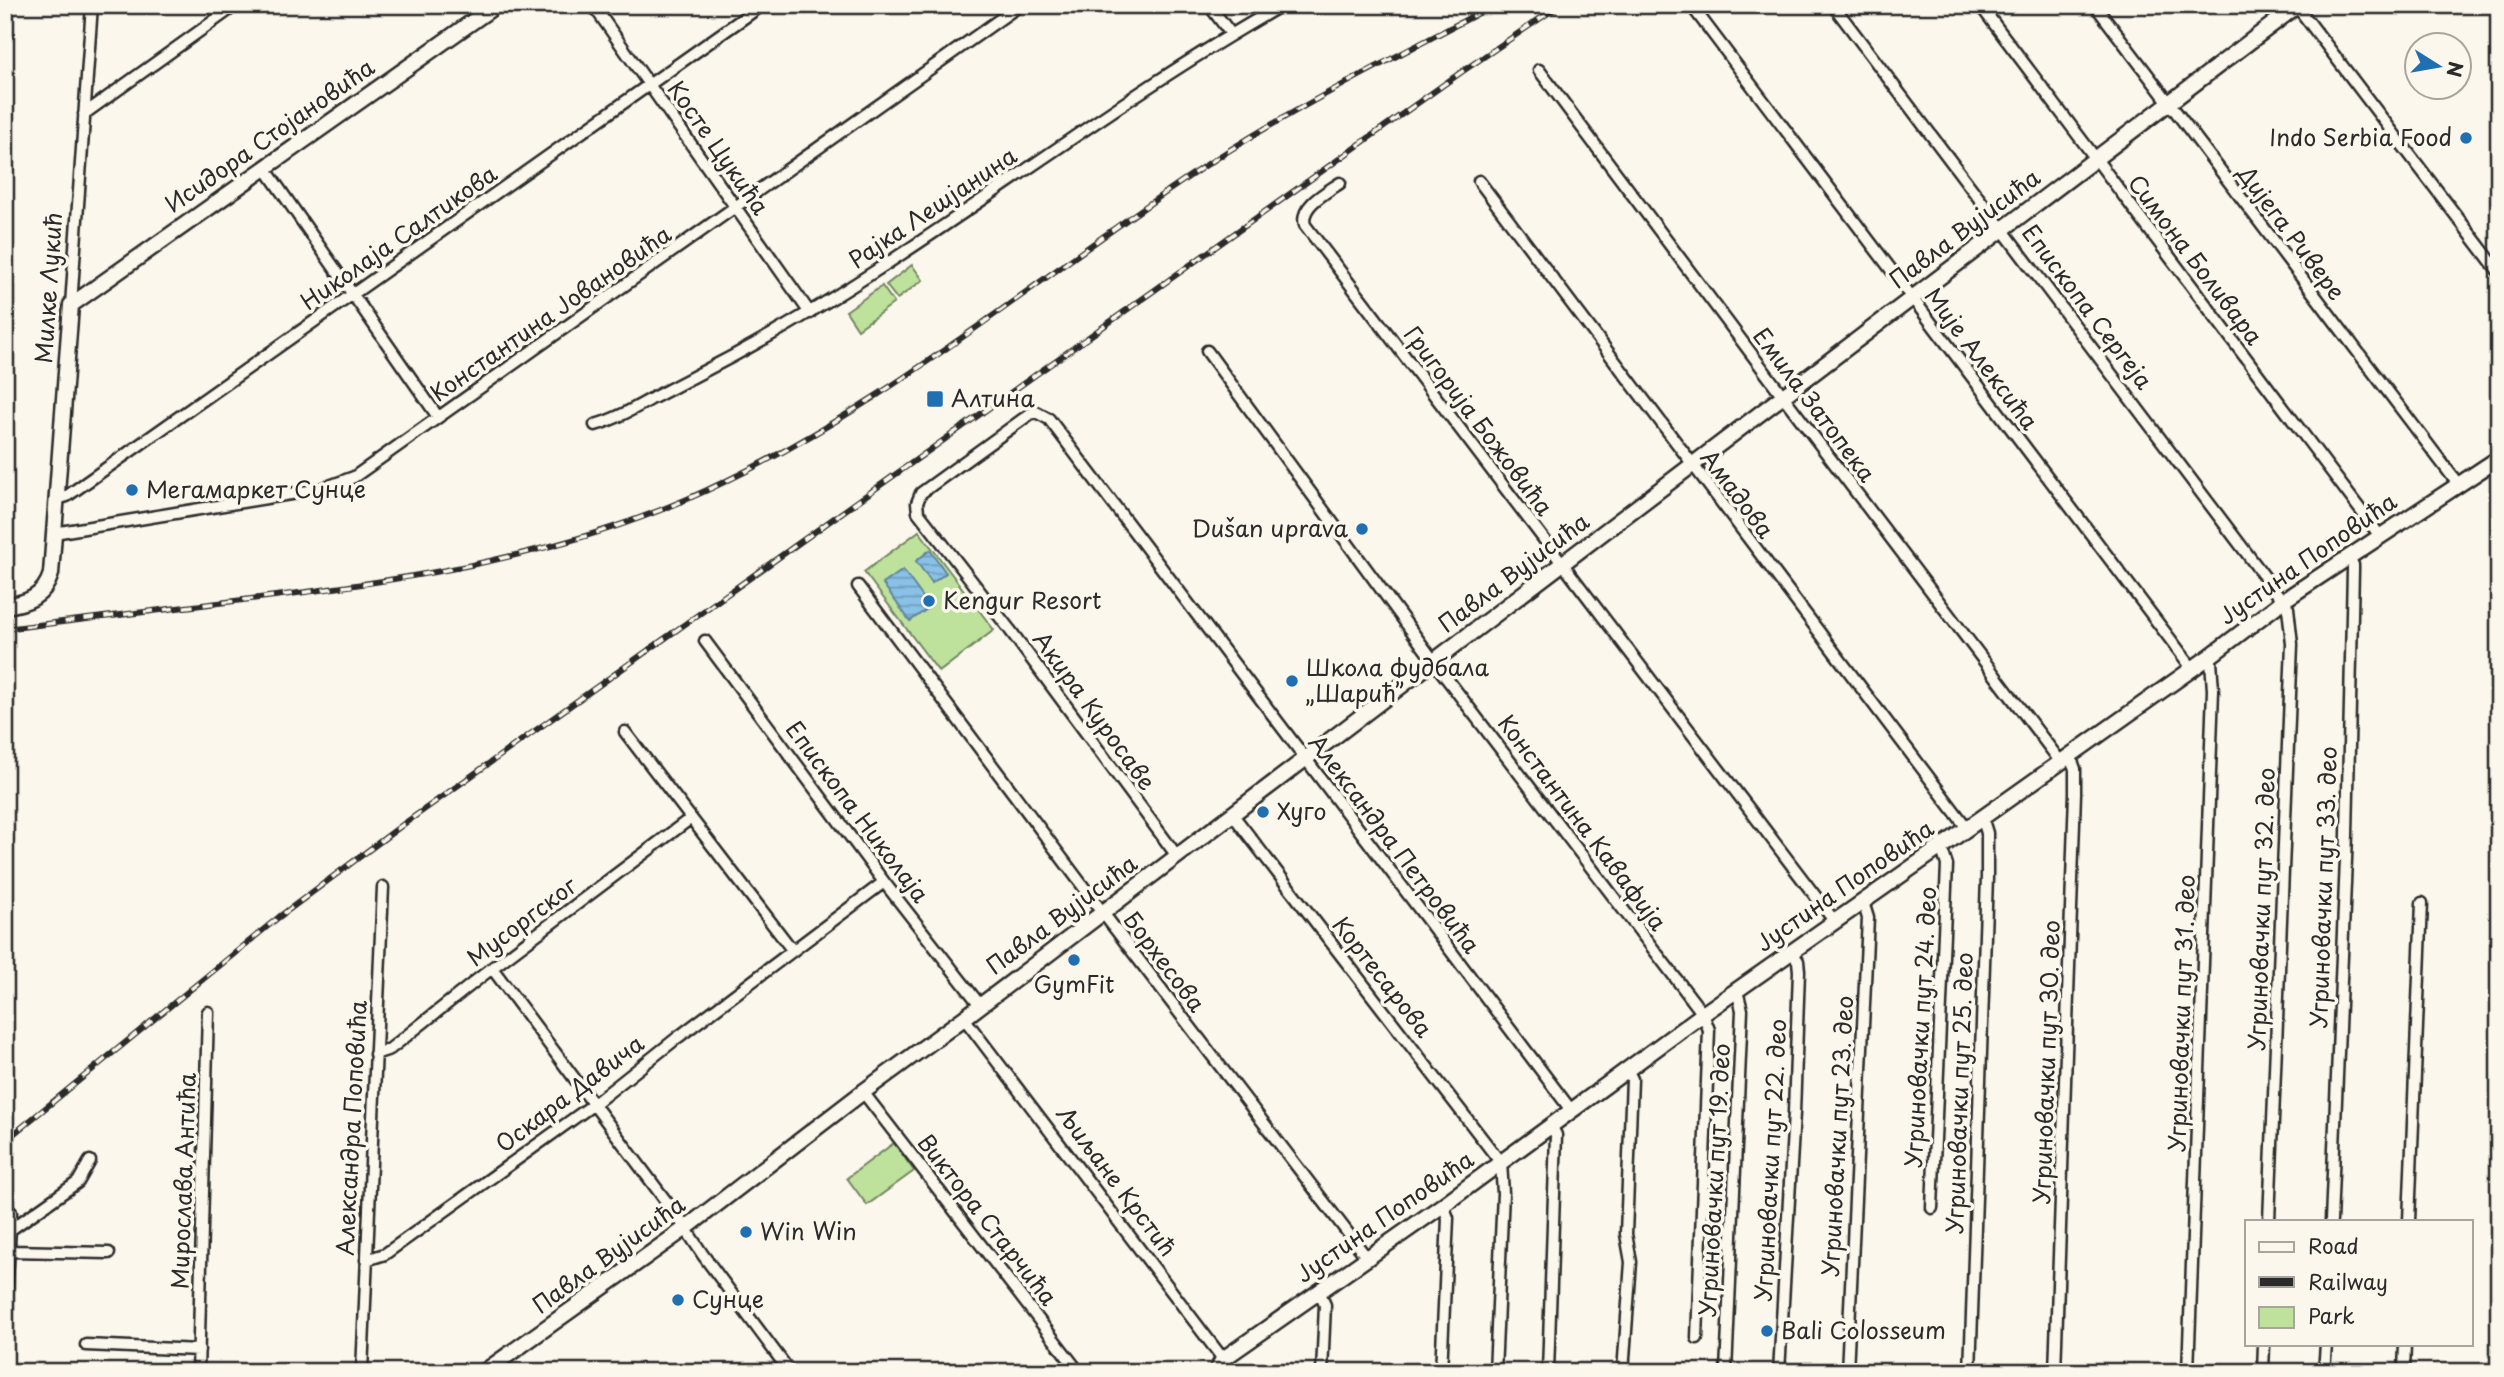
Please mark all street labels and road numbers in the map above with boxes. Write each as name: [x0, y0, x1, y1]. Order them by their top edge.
street label: Исидора Стојановића: [157, 49, 381, 220]
street label: Косте Цукића: [660, 73, 779, 222]
street label: Рајка Лешјанина: [841, 137, 1024, 276]
street label: Николаја Салтикова: [293, 155, 504, 318]
street label: Дијега Ривере: [2229, 157, 2355, 307]
street label: Павла Вујисића: [1881, 159, 2047, 296]
street label: Симона Боливара: [2120, 166, 2272, 352]
street label: Милке Лукић: [25, 211, 70, 365]
street label: Константина Јовановића: [423, 216, 678, 409]
street label: Епископа Сергеја: [2014, 216, 2162, 396]
street label: Мије Алексића: [1917, 279, 2048, 437]
street label: Григорија Божовића: [1396, 318, 1563, 523]
street label: Емила Затопека: [1745, 320, 1885, 489]
street label: Амадова: [1693, 441, 1784, 546]
street label: Јустина Поповића: [2211, 483, 2404, 632]
street label: Павла Вујисића: [1430, 503, 1596, 640]
street label: Акира Куросаве: [1025, 623, 1165, 797]
street label: Константина Кавафија: [1490, 707, 1676, 938]
street label: Епископа Николаја: [778, 713, 939, 910]
street label: Александра Петровића: [1301, 726, 1490, 960]
street label: Угриновачки пут 33. део: [2300, 745, 2345, 1028]
street label: Угриновачки пут 32. део: [2238, 767, 2283, 1051]
street label: Јустина Поповића: [1748, 810, 1941, 959]
street label: Павла Вујисића: [978, 845, 1144, 982]
street label: Мусоргског: [459, 867, 584, 974]
street label: Угриновачки пут 31. део: [2158, 874, 2203, 1152]
street label: Угриновачки пут 24. део: [1895, 886, 1944, 1168]
street label: Борхесова: [1116, 904, 1215, 1019]
street label: Кортесарова: [1325, 908, 1442, 1045]
street label: Угриновачки пут 30. део: [2023, 919, 2068, 1205]
street label: Угриновачки пут 25. део: [1936, 952, 1981, 1234]
street label: Угриновачки пут 23. део: [1812, 995, 1861, 1277]
street label: Александра Поповића: [326, 999, 375, 1256]
street label: Угриновачки пут 22. део: [1745, 1018, 1794, 1302]
street label: Оскара Давича: [488, 1025, 651, 1160]
street label: Угриновачки пут 19. део: [1689, 1042, 1738, 1318]
street label: Мирослава Антића: [161, 1072, 204, 1290]
street label: Љиљане Крстић: [1049, 1097, 1186, 1263]
street label: Виктора Старчића: [910, 1126, 1067, 1313]
street label: Јустина Поповића: [1288, 1141, 1481, 1290]
street label: Павла Вујисића: [525, 1186, 692, 1321]

